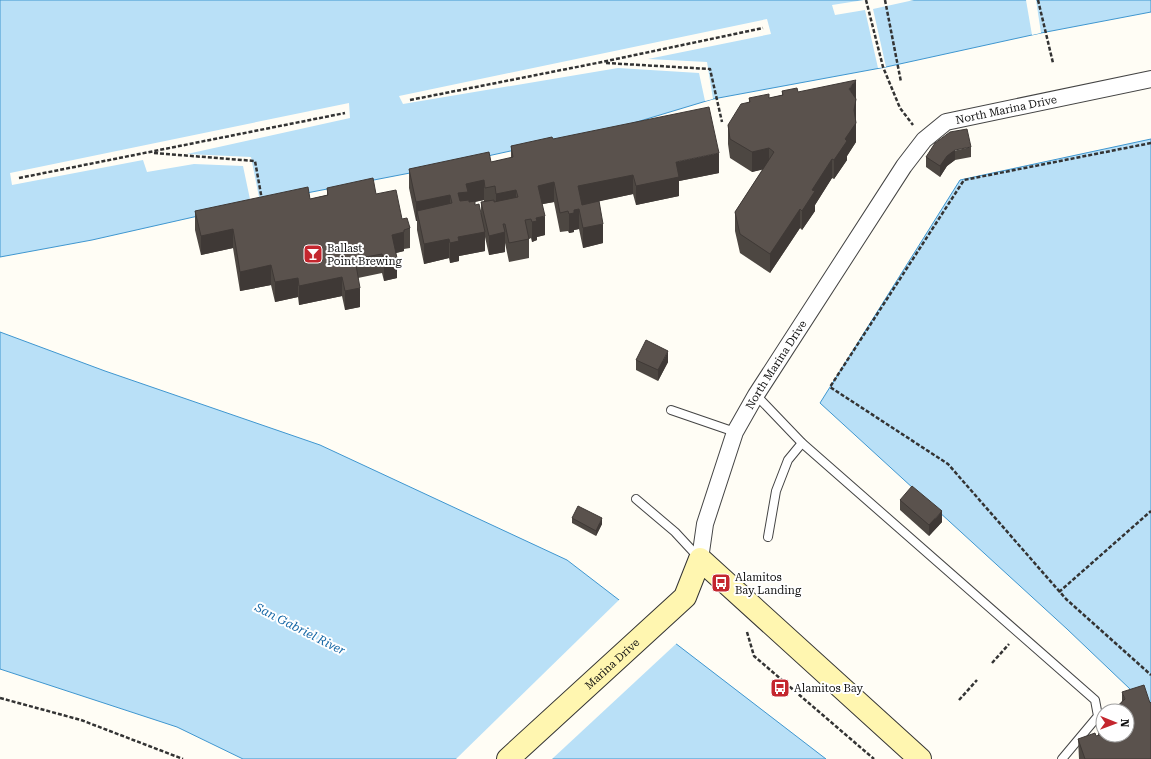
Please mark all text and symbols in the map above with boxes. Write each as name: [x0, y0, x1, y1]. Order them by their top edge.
street label: North Marina Drive: [954, 93, 1058, 127]
place label: Ballast Point Brewing: [327, 242, 402, 268]
bar icon: Ballast Point Brewing: [302, 243, 324, 265]
street label: North Marina Drive: [743, 318, 810, 412]
place label: Alamitos Bay Landing: [735, 571, 802, 597]
bus stop icon: Alamitos Bay Landing: [710, 572, 732, 594]
water label: San Gabriel River: [252, 600, 347, 658]
street label: Marina Drive: [582, 636, 642, 692]
bus stop icon: Alamitos Bay: [769, 677, 791, 699]
place label: Alamitos Bay: [794, 682, 864, 695]
north arrow: [1095, 703, 1135, 743]
text: N: [1118, 719, 1131, 728]

